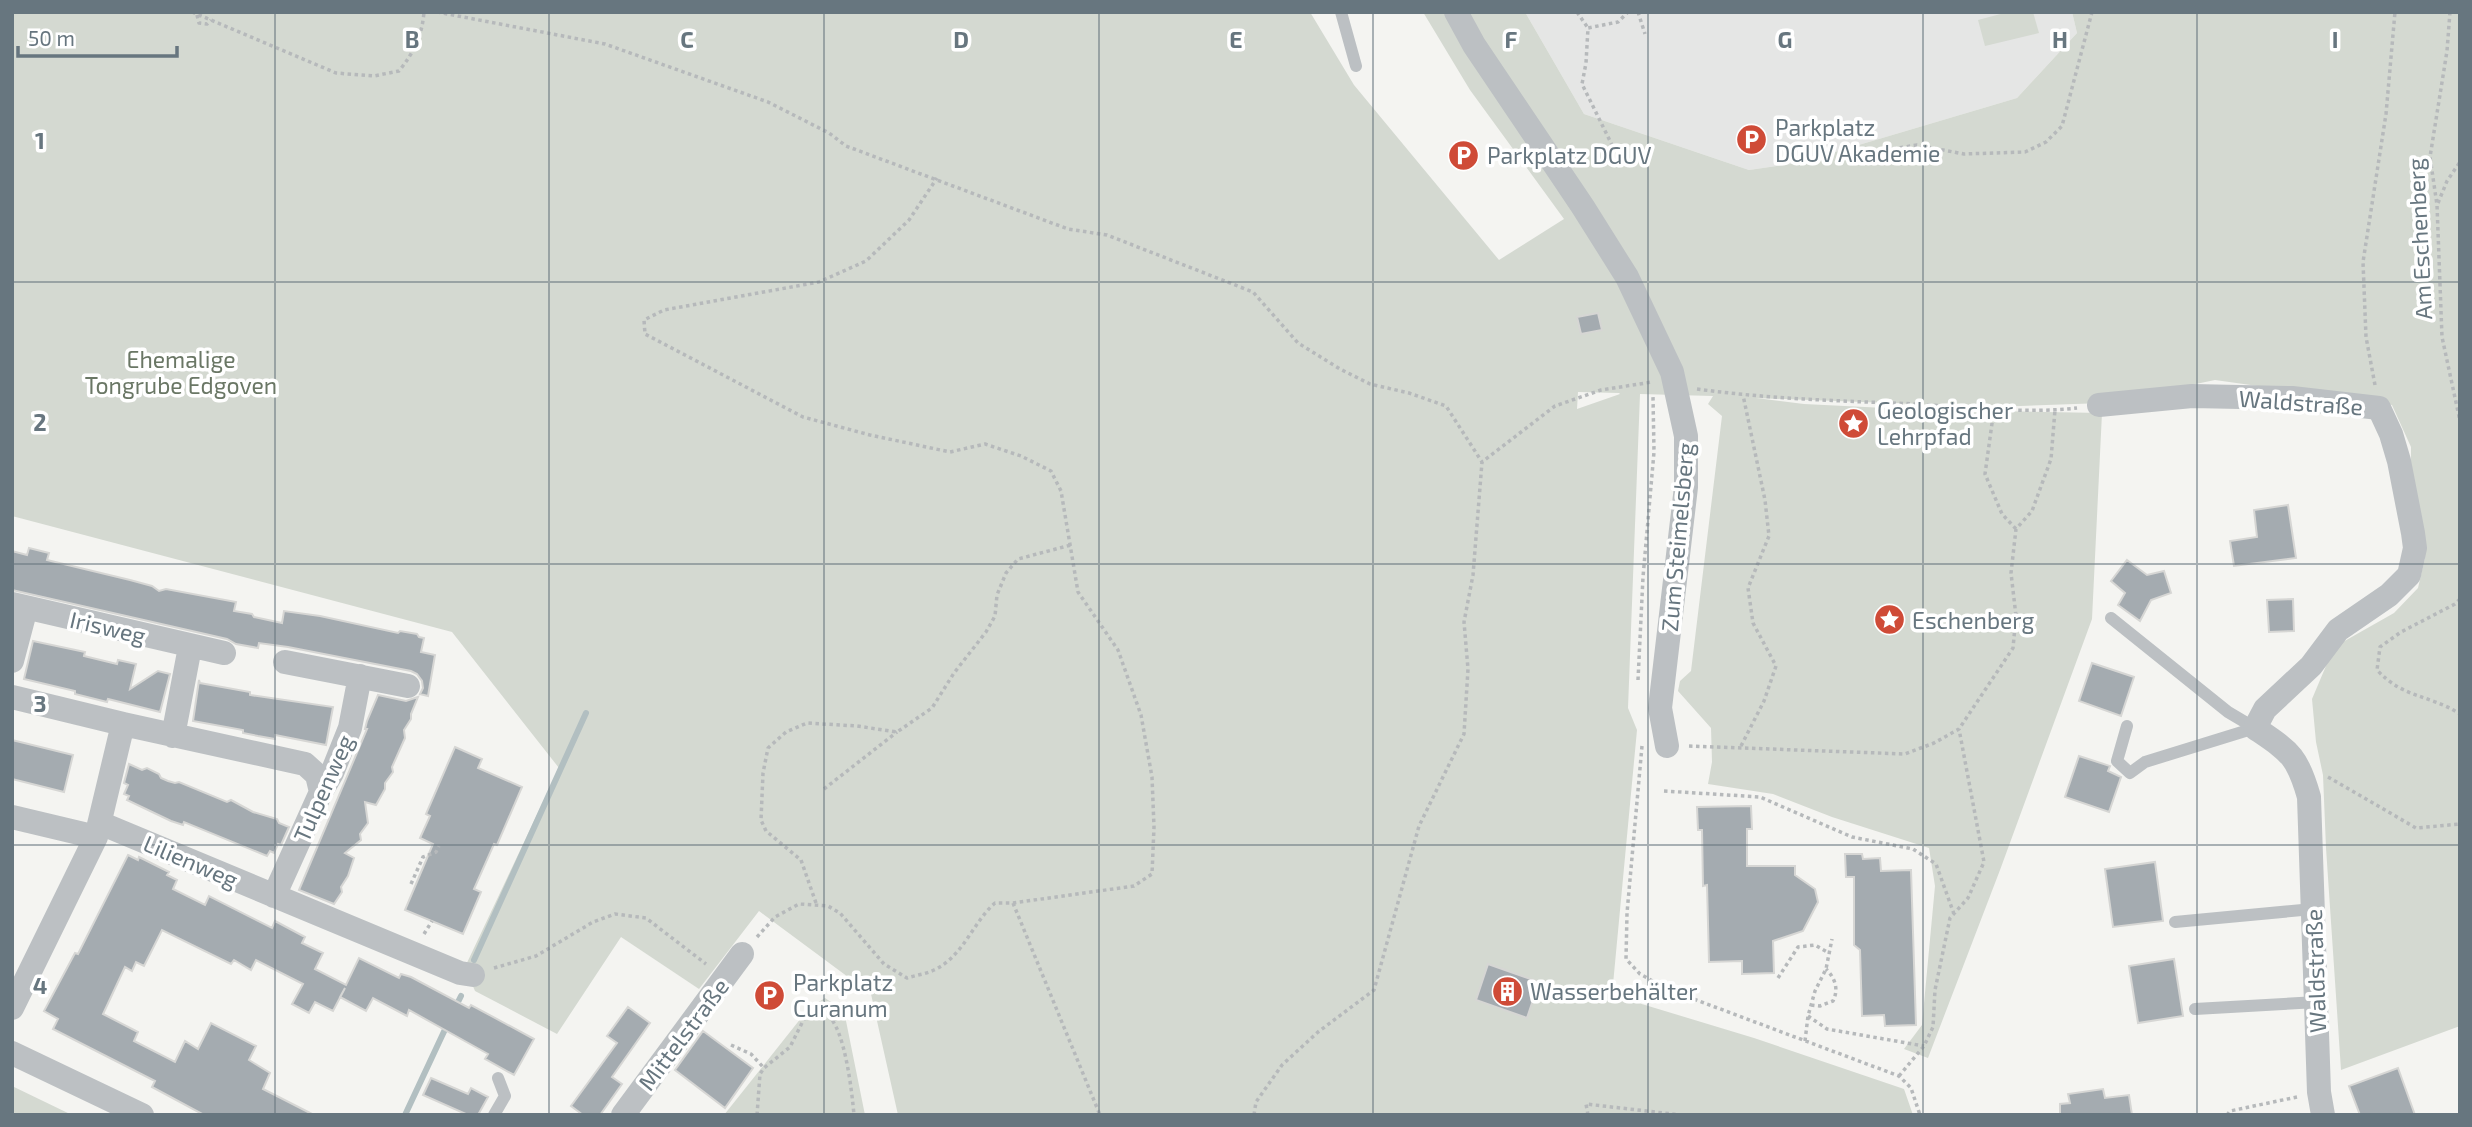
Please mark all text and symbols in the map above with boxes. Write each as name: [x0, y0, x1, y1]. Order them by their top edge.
scale bar: [18, 14, 177, 58]
text: 50 m: [28, 25, 75, 50]
text: B: [405, 25, 419, 53]
text: C: [680, 25, 694, 53]
text: D: [953, 25, 969, 53]
text: E: [1229, 25, 1243, 53]
text: F: [1505, 25, 1518, 53]
text: G: [1778, 25, 1792, 53]
text: H: [2052, 25, 2068, 53]
text: I: [2332, 25, 2338, 53]
place label: Parkplatz DGUV Akademie: [1775, 113, 1940, 167]
parking icon: Parkplatz DGUV Akademie: [1735, 123, 1769, 157]
text: 1: [35, 126, 45, 154]
parking icon: Parkplatz DGUV: [1447, 138, 1481, 172]
place label: Parkplatz DGUV: [1487, 141, 1652, 169]
street label: Am Eschenberg: [2401, 157, 2437, 321]
park label: Ehemalige Tongrube Edgoven: [85, 345, 277, 399]
street label: Waldstraße: [2238, 384, 2364, 420]
place label: Geologischer Lehrpfad: [1877, 396, 2013, 450]
place icon: Geologischer Lehrpfad: [1837, 406, 1871, 440]
text: 2: [33, 408, 47, 436]
street label: Zum Steimelsberg: [1655, 441, 1699, 633]
place icon: Eschenberg: [1872, 603, 1906, 637]
street label: Irisweg: [67, 605, 149, 649]
place label: Eschenberg: [1912, 606, 2034, 634]
text: 3: [33, 689, 47, 717]
street label: Tulpenweg: [287, 730, 359, 846]
street label: Lilienweg: [140, 829, 243, 893]
street label: Waldstraße: [2299, 908, 2331, 1034]
place label: Parkplatz Curanum: [793, 968, 893, 1022]
text: 4: [33, 971, 47, 999]
street label: Mittelstraße: [632, 973, 734, 1095]
building icon: Wasserbehälter: [1490, 974, 1524, 1008]
place label: Wasserbehälter: [1530, 977, 1698, 1005]
parking icon: Parkplatz Curanum: [753, 978, 787, 1012]

